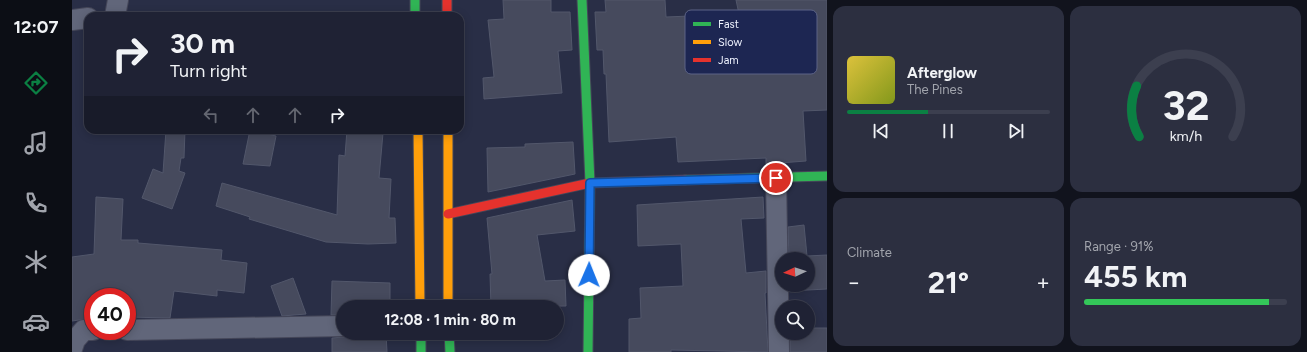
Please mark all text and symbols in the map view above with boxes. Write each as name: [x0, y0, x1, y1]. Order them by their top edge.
legend: [685, 10, 817, 74]
text: 12:07: [13, 16, 59, 38]
text: Fast: [718, 18, 739, 31]
text: 30 m: [170, 26, 235, 60]
icon: right: [104, 28, 156, 80]
text: Slow: [718, 36, 742, 49]
text: Jam: [718, 54, 739, 67]
text: Turn right: [170, 60, 247, 82]
text: Afterglow: [907, 64, 977, 82]
icon: directions: [22, 69, 50, 97]
text: 32: [1162, 80, 1209, 130]
text: The Pines: [907, 82, 963, 97]
icon: left: [200, 104, 222, 126]
icon: ahead: [242, 104, 264, 126]
icon: ahead: [284, 104, 306, 126]
icon: right: [326, 104, 348, 126]
icon: previous: [870, 120, 892, 142]
icon: pause: [937, 120, 959, 142]
icon: next: [1005, 120, 1027, 142]
text: km/h: [1169, 127, 1202, 145]
icon: music: [22, 129, 50, 157]
pin: [759, 161, 793, 195]
icon: arrive: [765, 167, 787, 189]
icon: phone: [22, 189, 50, 217]
text: Range · 91%: [1084, 239, 1153, 254]
text: Climate: [847, 245, 892, 260]
icon: climate: [22, 248, 50, 276]
north arrow: [775, 252, 815, 292]
map controls: [775, 252, 815, 340]
position arrow: [568, 254, 610, 296]
text: 455 km: [1084, 258, 1187, 295]
text: 21°: [928, 264, 969, 301]
text: −: [847, 269, 861, 296]
text: +: [1036, 269, 1050, 296]
speed limit sign: 40: [84, 288, 136, 340]
button: search: [775, 300, 815, 340]
icon: car: [22, 308, 50, 336]
text: 12:08 · 1 min · 80 m: [384, 311, 516, 329]

